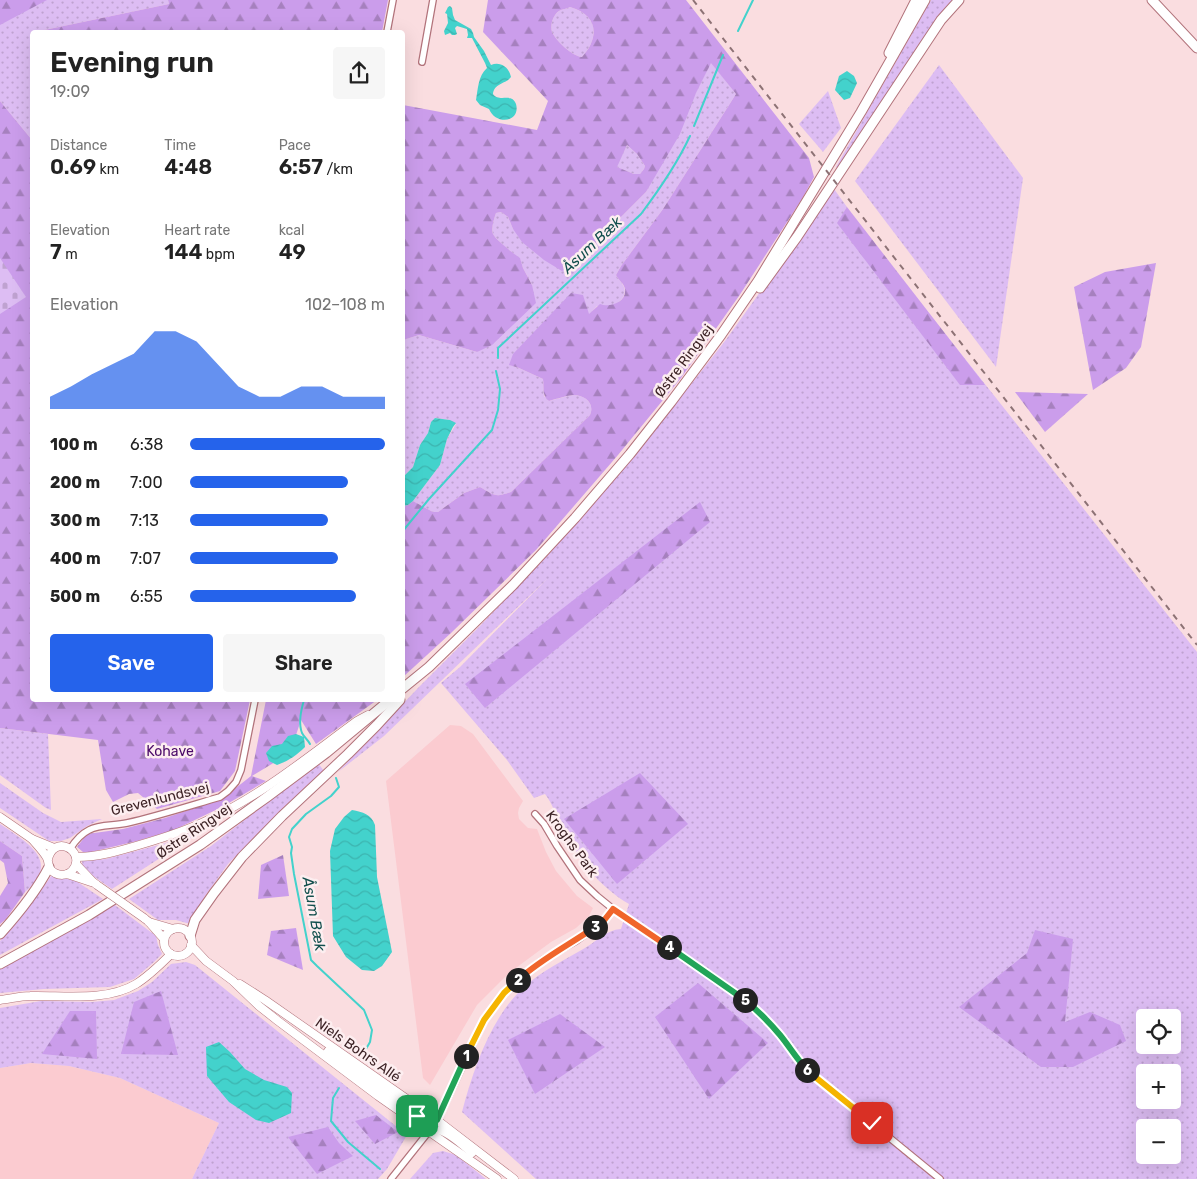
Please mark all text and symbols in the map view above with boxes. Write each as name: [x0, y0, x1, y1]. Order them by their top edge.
text: Evening run: [50, 46, 214, 79]
button: share: [333, 47, 385, 99]
text: 19:09: [50, 82, 90, 101]
text: Distance: [50, 137, 107, 154]
text: Time: [164, 137, 196, 154]
text: Pace: [279, 137, 311, 154]
text: 0.69: [50, 154, 96, 179]
text: 4:48: [164, 154, 212, 179]
text: 6:57: [279, 154, 323, 179]
text: km: [96, 161, 119, 178]
text: /km: [323, 161, 353, 178]
water label: Åsum Bæk: [558, 213, 626, 278]
text: Elevation: [50, 222, 110, 239]
text: Heart rate: [164, 222, 230, 239]
text: kcal: [279, 222, 304, 239]
text: 7: [50, 239, 62, 264]
text: 144: [164, 239, 202, 264]
text: 49: [279, 239, 306, 264]
text: m: [62, 246, 78, 263]
text: bpm: [202, 246, 235, 263]
text: Elevation: [50, 295, 119, 314]
text: 102–108 m: [305, 295, 385, 314]
street label: Østre Ringvej: [651, 321, 717, 401]
text: 100 m: [50, 435, 98, 454]
text: 6:38: [130, 435, 164, 454]
text: 200 m: [50, 473, 100, 492]
text: 7:00: [130, 473, 163, 492]
text: 300 m: [50, 511, 100, 530]
text: 7:13: [130, 511, 159, 530]
text: 400 m: [50, 549, 101, 568]
text: 7:07: [130, 549, 161, 568]
text: 500 m: [50, 587, 100, 606]
text: 6:55: [130, 587, 163, 606]
button: Save: [50, 634, 213, 692]
button: Share: [223, 634, 385, 692]
park label: Kohave: [146, 743, 194, 760]
street label: Grevenlundsvej: [109, 779, 211, 819]
street label: Østre Ringvej: [153, 800, 235, 862]
street label: Kroghs Park: [542, 807, 602, 881]
water label: Åsum Bæk: [298, 875, 329, 953]
pin: 3: [582, 914, 608, 940]
text: 3: [591, 919, 600, 936]
pin: 4: [656, 934, 682, 960]
text: 4: [665, 939, 674, 956]
pin: 2: [506, 968, 530, 992]
text: 2: [514, 972, 523, 989]
pin: 5: [732, 988, 758, 1012]
text: 5: [741, 992, 750, 1009]
map controls: [1136, 1009, 1181, 1164]
button: locate: [1136, 1009, 1181, 1054]
street label: Niels Bohrs Allé: [312, 1014, 404, 1086]
pin: 1: [454, 1044, 478, 1068]
text: 1: [463, 1048, 470, 1065]
pin: 6: [794, 1058, 820, 1082]
text: 6: [803, 1062, 812, 1079]
button: +: [1136, 1064, 1181, 1109]
pin: [396, 1095, 438, 1137]
icon: arrive: [403, 1102, 431, 1130]
pin: [851, 1102, 893, 1144]
icon: check: [858, 1109, 886, 1137]
button: −: [1136, 1119, 1181, 1164]

